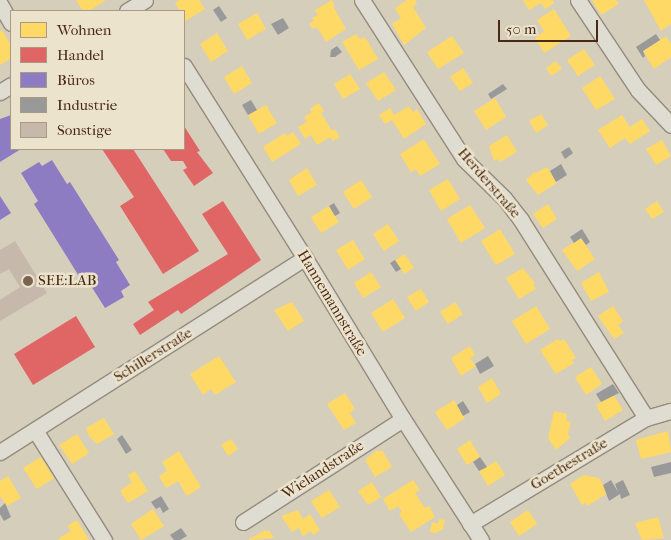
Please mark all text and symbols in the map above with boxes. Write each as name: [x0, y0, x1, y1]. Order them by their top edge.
legend: [10, 10, 185, 150]
scale bar: [501, 10, 601, 42]
text: 50 m: [506, 20, 536, 38]
text: Wohnen: [57, 21, 111, 39]
text: Handel: [57, 46, 104, 64]
text: Büros: [57, 71, 95, 89]
text: Industrie: [57, 96, 117, 114]
text: Sonstige: [57, 121, 112, 139]
street label: Herderstraße: [454, 144, 524, 222]
street label: Hannemannstraße: [293, 247, 371, 359]
place label: SEE:LAB: [38, 272, 96, 290]
marker: SEE:LAB: [22, 275, 34, 287]
street label: Schillerstraße: [110, 324, 196, 386]
street label: Goethestraße: [527, 434, 611, 494]
street label: Wielandstraße: [279, 437, 367, 503]

